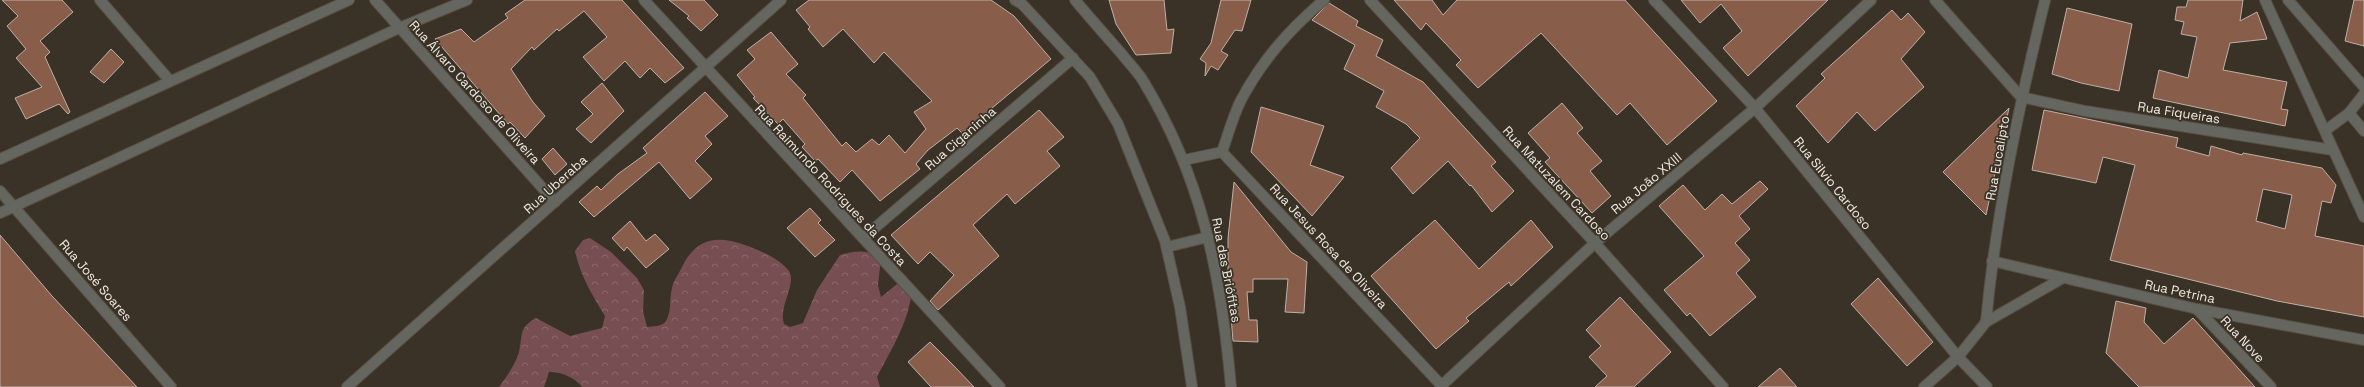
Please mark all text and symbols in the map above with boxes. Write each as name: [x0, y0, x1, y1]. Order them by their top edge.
street label: Rua Álvaro Cardoso de Oliveira: [405, 17, 544, 168]
street label: Rua Fiqueiras: [2136, 98, 2222, 127]
street label: Rua Raimundo Rodrigues da Costa: [751, 101, 911, 270]
street label: Rua Ciganinha: [921, 102, 1000, 174]
street label: Rua Eucalipto: [1982, 114, 2013, 202]
street label: Rua Matuzalem Cardoso: [1499, 122, 1614, 244]
street label: Rua Silvio Cardoso: [1790, 133, 1875, 233]
street label: Rua João XXIII: [1607, 149, 1685, 218]
street label: Rua Uberaba: [520, 151, 591, 217]
street label: Rua Jesus Rosa de Oliveira: [1266, 180, 1392, 313]
street label: Rua das Briófitas: [1208, 216, 1245, 324]
street label: Rua José Soares: [55, 236, 136, 325]
street label: Rua Petrina: [2143, 276, 2217, 307]
street label: Rua Nove: [2217, 312, 2269, 366]

